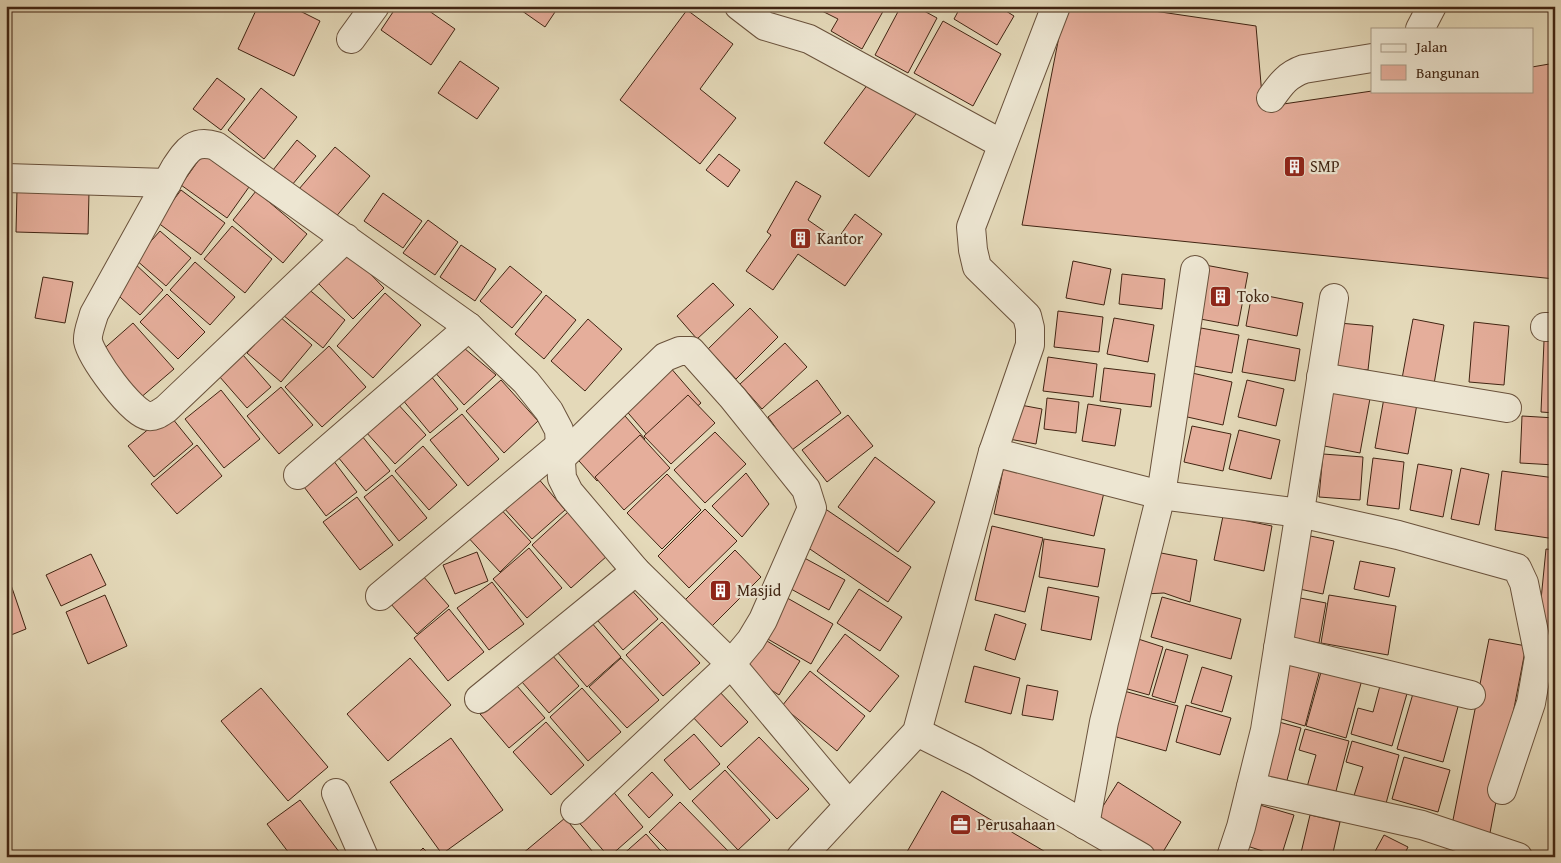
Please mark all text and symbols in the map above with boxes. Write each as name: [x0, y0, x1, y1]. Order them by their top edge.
legend: [1371, 28, 1534, 92]
text: Jalan: [1414, 36, 1448, 57]
text: Bangunan: [1416, 62, 1480, 83]
building icon: SMP: [1282, 154, 1306, 178]
place label: SMP: [1310, 154, 1340, 178]
building icon: Kantor: [789, 226, 813, 250]
place label: Kantor: [817, 226, 864, 250]
building icon: Toko: [1209, 284, 1233, 308]
place label: Toko: [1237, 284, 1269, 308]
building icon: Masjid: [709, 578, 733, 602]
place label: Masjid: [737, 578, 782, 602]
office icon: Perusahaan: [949, 812, 973, 836]
place label: Perusahaan: [977, 812, 1055, 836]

